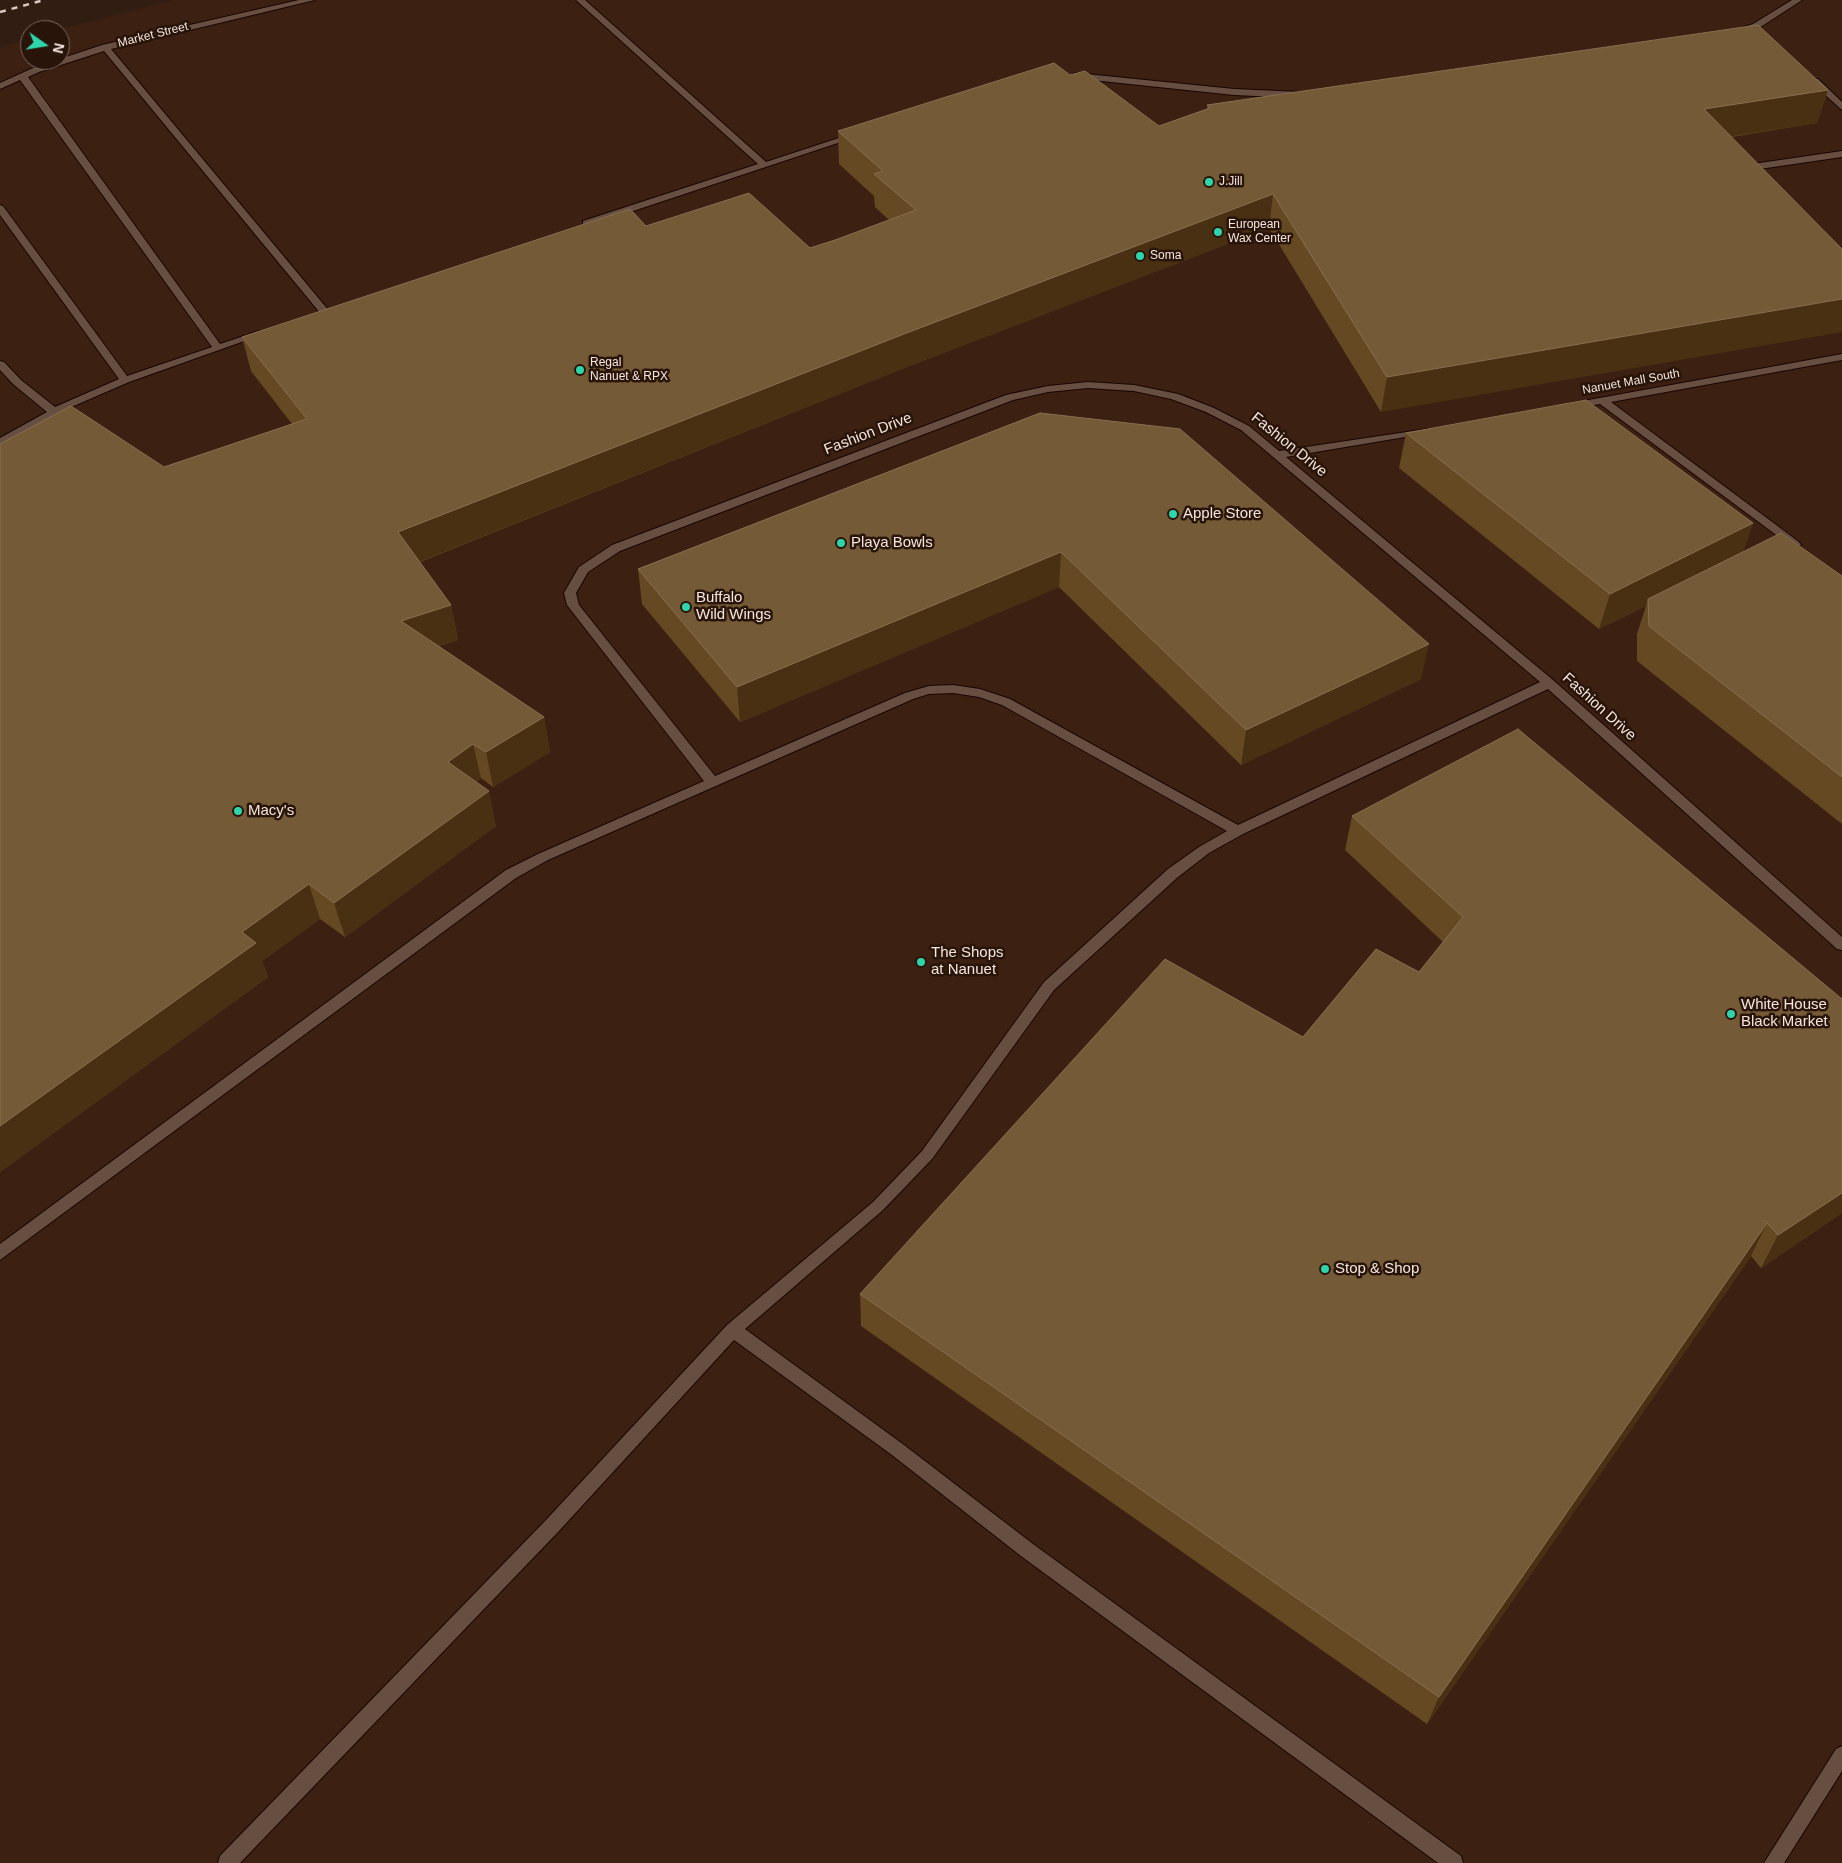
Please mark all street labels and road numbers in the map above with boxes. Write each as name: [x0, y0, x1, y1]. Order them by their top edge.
street label: Market Street: [116, 19, 190, 51]
street label: Nanuet Mall South: [1581, 366, 1681, 398]
street label: Fashion Drive: [822, 409, 914, 459]
street label: Fashion Drive: [1247, 409, 1331, 481]
street label: Fashion Drive: [1559, 669, 1639, 745]

